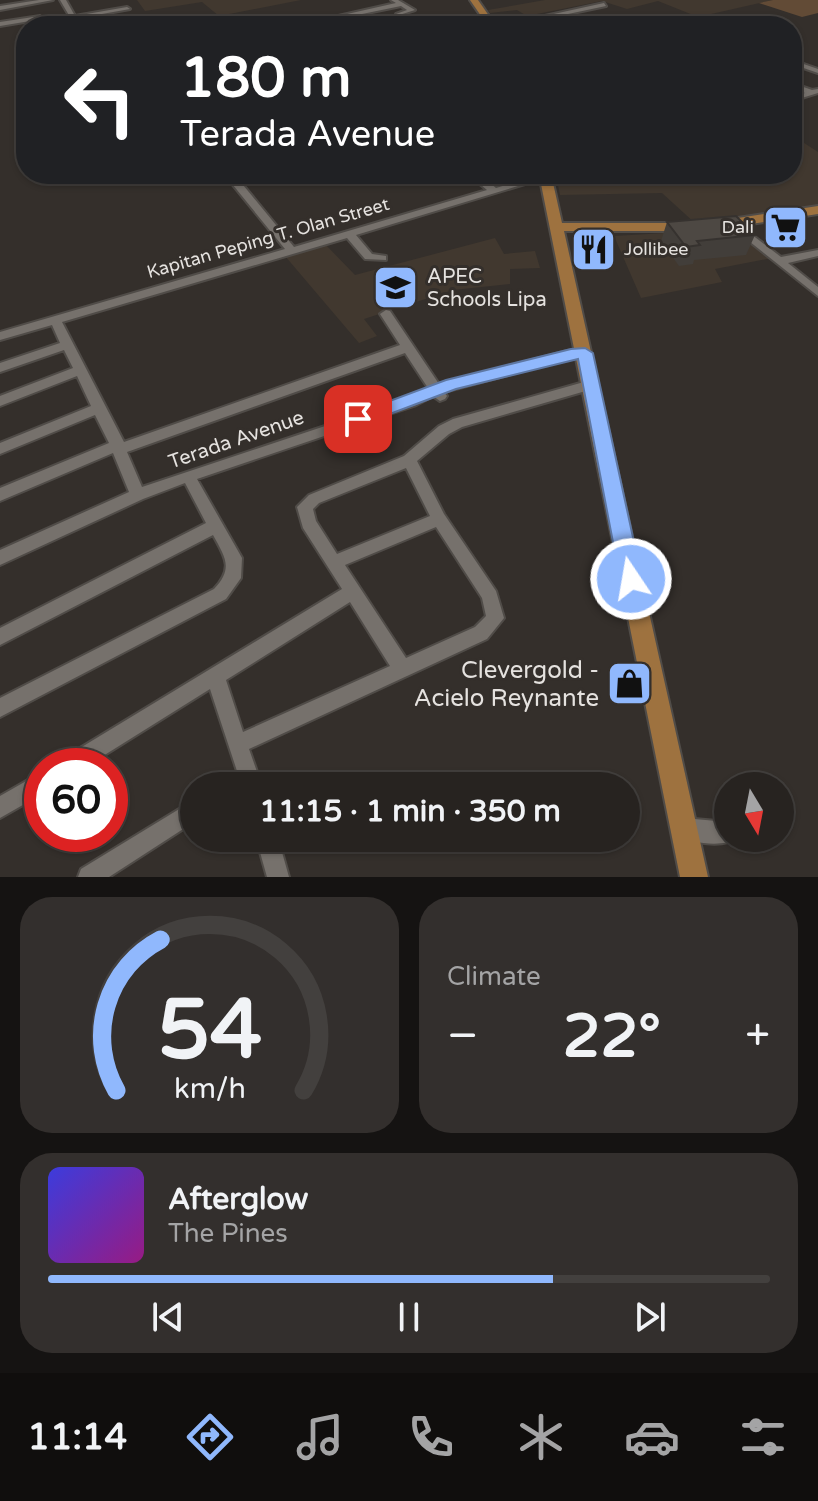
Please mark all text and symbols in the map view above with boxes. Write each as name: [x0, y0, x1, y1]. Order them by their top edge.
text: 180 m: [180, 45, 351, 112]
icon: left: [48, 48, 152, 152]
text: Terada Avenue: [180, 113, 435, 156]
street label: Kapitan Peping T. Olan Street: [144, 193, 392, 283]
supermarket icon: Dali: [761, 203, 809, 251]
place label: Dali: [722, 216, 754, 238]
restaurant icon: Jollibee: [569, 225, 617, 273]
place label: Jollibee: [624, 238, 689, 260]
school or university icon: APEC Schools Lipa: [372, 263, 420, 311]
place label: APEC Schools Lipa: [427, 265, 547, 312]
pin: [324, 385, 392, 453]
icon: arrive: [336, 397, 380, 441]
street label: Terada Avenue: [165, 406, 307, 474]
position arrow: [589, 537, 673, 621]
place label: Clevergold - Acielo Reynante: [414, 656, 599, 713]
shop icon: Clevergold - Acielo Reynante: [606, 660, 654, 708]
speed limit sign: 60: [24, 748, 128, 852]
north arrow: [714, 772, 794, 852]
map controls: [714, 772, 794, 852]
text: 11:15 · 1 min · 350 m: [259, 793, 561, 830]
text: Climate: [447, 961, 541, 992]
text: 54: [157, 981, 262, 1081]
text: 22°: [563, 1001, 661, 1073]
text: −: [447, 1010, 478, 1063]
text: +: [745, 1010, 770, 1063]
text: km/h: [174, 1072, 245, 1106]
text: Afterglow: [168, 1181, 308, 1218]
text: The Pines: [168, 1218, 288, 1249]
icon: previous: [146, 1295, 190, 1339]
icon: pause: [387, 1295, 431, 1339]
icon: next: [628, 1295, 672, 1339]
icon: directions: [182, 1409, 238, 1465]
icon: music: [292, 1409, 348, 1465]
icon: phone: [403, 1409, 459, 1465]
icon: climate: [513, 1409, 569, 1465]
icon: car: [624, 1409, 680, 1465]
icon: filters: [735, 1409, 791, 1465]
text: 11:14: [27, 1416, 127, 1459]

